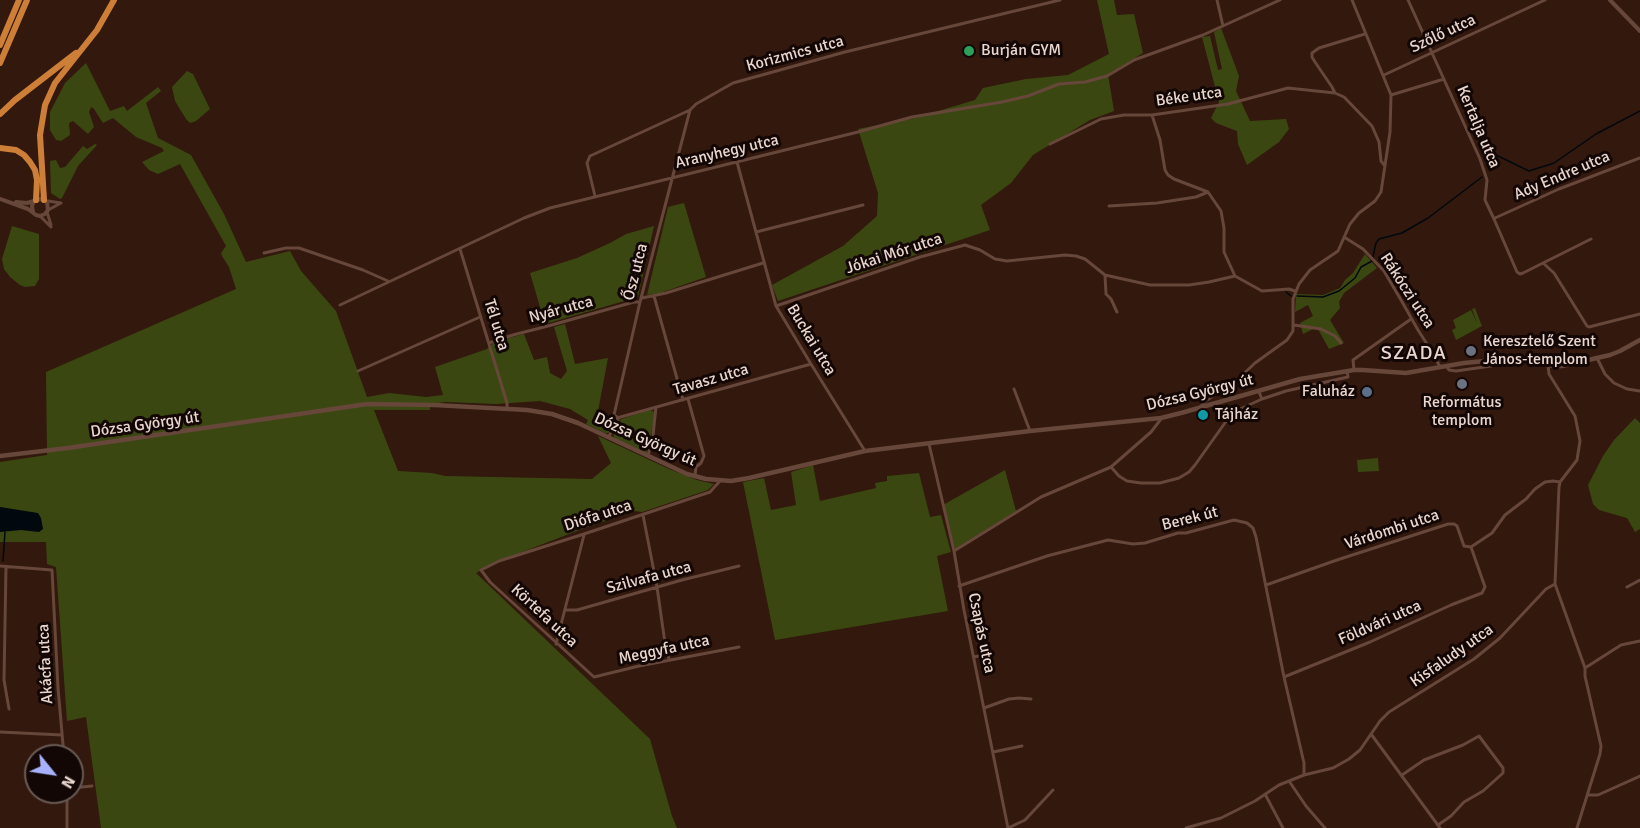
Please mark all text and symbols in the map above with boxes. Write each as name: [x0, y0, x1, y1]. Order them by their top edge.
street label: Szőlő utca: [1407, 10, 1479, 58]
street label: Korizmics utca: [744, 32, 846, 76]
place label: Burján GYM: [981, 41, 1061, 61]
marker: Burján GYM: [962, 44, 976, 58]
street label: Béke utca: [1155, 83, 1223, 111]
street label: Kertalja utca: [1452, 83, 1504, 171]
street label: Aranyhegy utca: [673, 131, 781, 173]
street label: Ady Endre utca: [1511, 147, 1613, 205]
street label: Jókai Mór utca: [843, 229, 945, 279]
street label: Ősz utca: [620, 242, 652, 302]
street label: Rákóczi utca: [1376, 250, 1438, 332]
street label: Nyár utca: [527, 292, 595, 328]
street label: Tél utca: [479, 297, 513, 353]
street label: Buckai utca: [782, 301, 840, 379]
place label: Keresztelő Szent János-templom: [1483, 332, 1596, 370]
district label: SZADA: [1381, 342, 1447, 366]
marker: Keresztelő Szent János-templom: [1464, 344, 1478, 358]
street label: Tavasz utca: [671, 360, 751, 400]
street label: Dózsa György út: [1145, 370, 1255, 416]
marker: Református templom: [1455, 377, 1469, 391]
place label: Faluház: [1302, 382, 1355, 402]
marker: Faluház: [1360, 385, 1374, 399]
place label: Református templom: [1423, 393, 1501, 431]
place label: Tájház: [1215, 405, 1258, 425]
street label: Dózsa György út: [89, 408, 201, 442]
marker: Tájház: [1196, 408, 1210, 422]
street label: Dózsa György út: [591, 409, 699, 471]
street label: Diófa utca: [562, 496, 634, 536]
street label: Berek út: [1160, 503, 1220, 535]
street label: Várdombi utca: [1342, 506, 1442, 554]
street label: Szilvafa utca: [604, 557, 694, 599]
street label: Körtefa utca: [507, 580, 581, 652]
street label: Csapás utca: [963, 591, 999, 675]
street label: Földvári utca: [1336, 596, 1424, 650]
street label: Kisfaludy utca: [1407, 620, 1497, 692]
street label: Akácfa utca: [34, 623, 58, 705]
street label: Meggyfa utca: [617, 631, 711, 669]
north arrow: [24, 744, 84, 804]
text: N: [56, 772, 79, 792]

